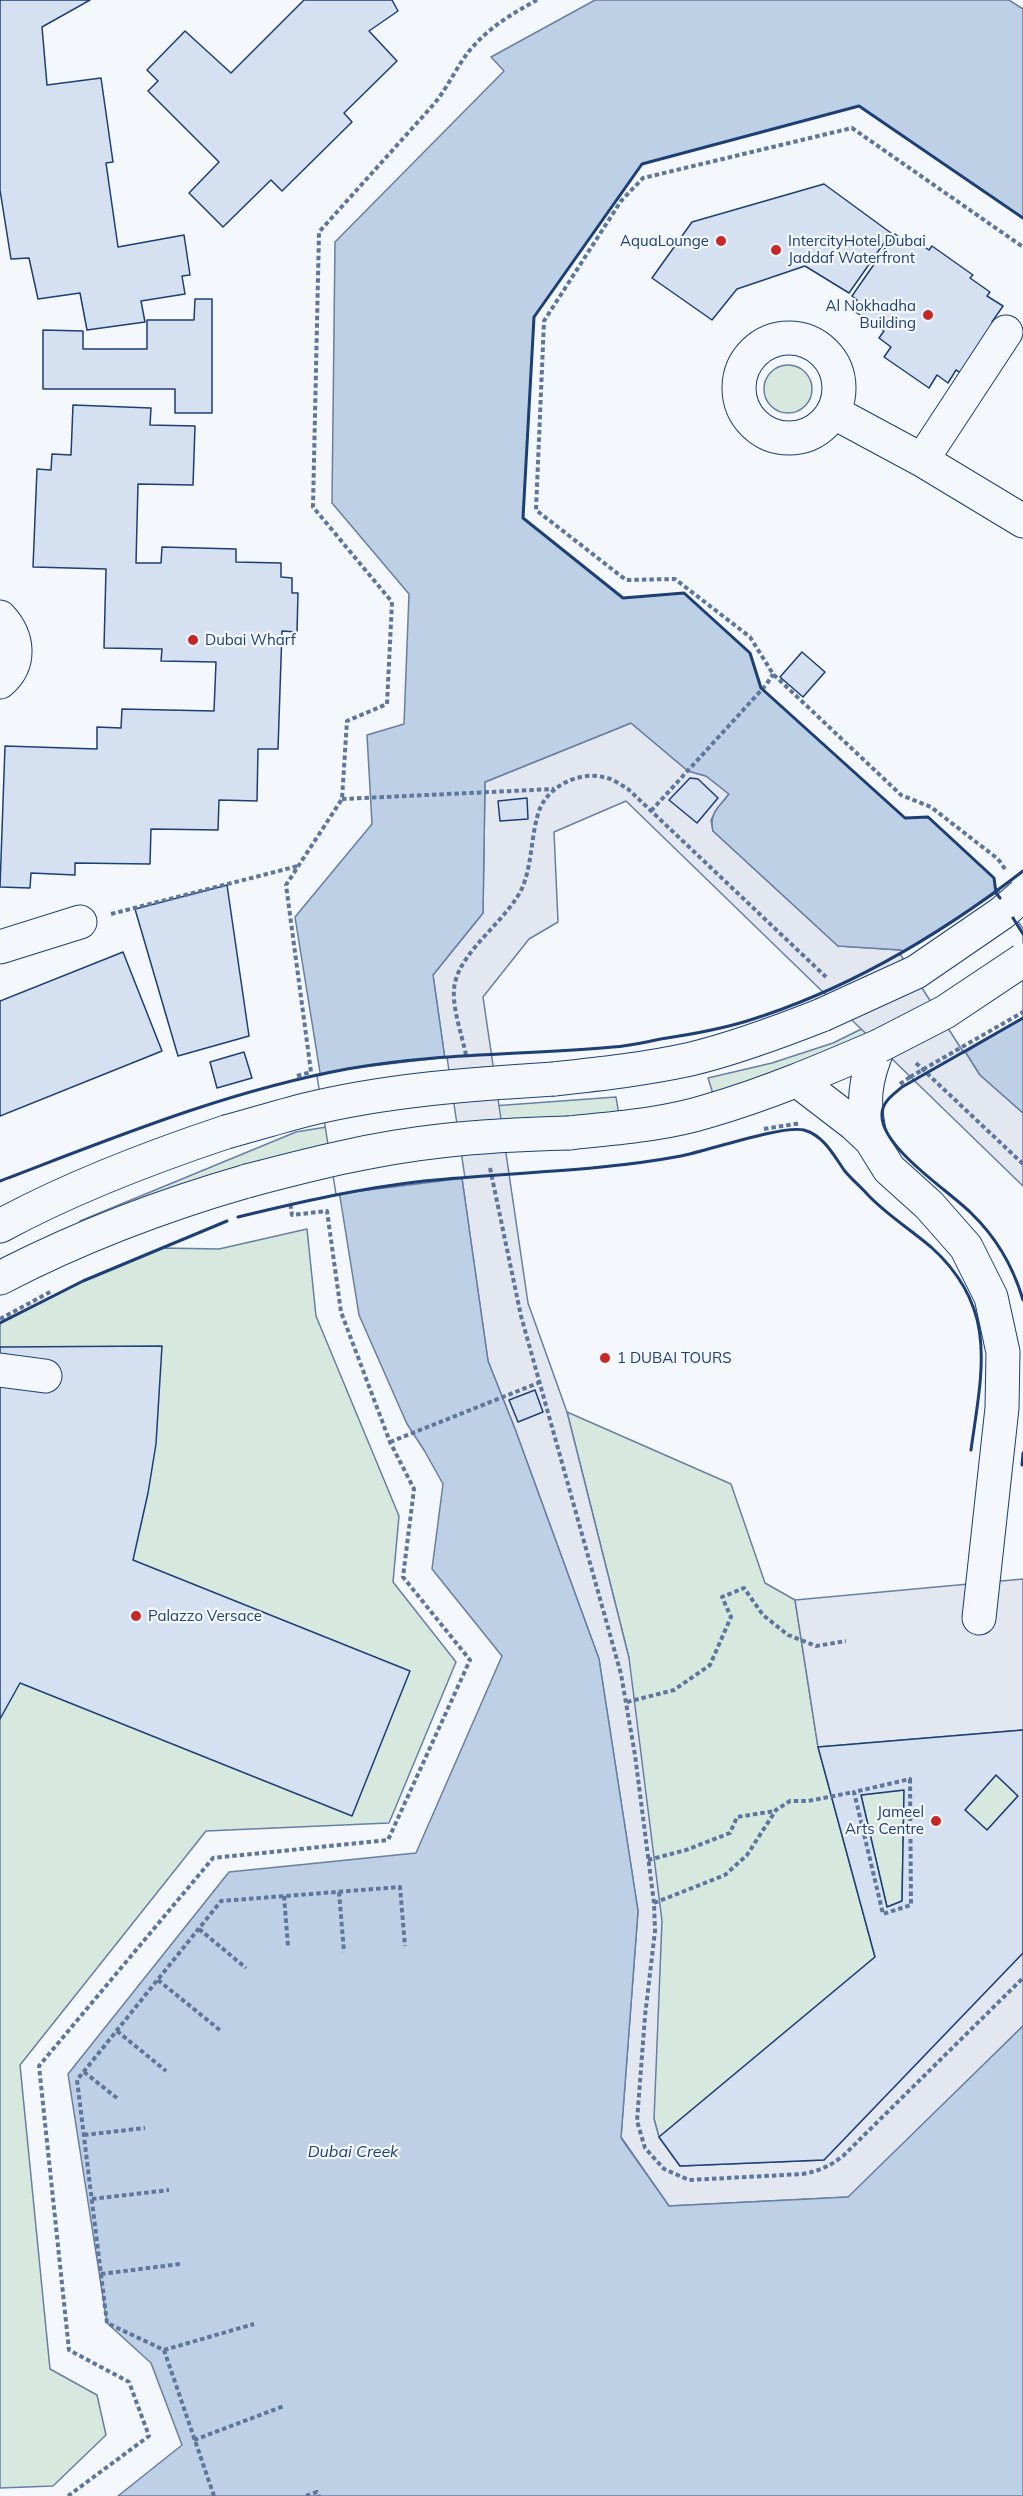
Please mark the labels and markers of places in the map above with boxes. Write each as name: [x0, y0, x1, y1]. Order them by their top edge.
place label: AquaLounge: [620, 232, 709, 250]
place label: IntercityHotel Dubai Jaddaf Waterfront: [788, 232, 926, 267]
marker: AquaLounge: [714, 234, 728, 248]
marker: IntercityHotel Dubai Jaddaf Waterfront: [769, 243, 783, 257]
place label: Al Nokhadha Building: [825, 297, 916, 332]
marker: Al Nokhadha Building: [921, 308, 935, 322]
place label: Dubai Wharf: [205, 631, 296, 649]
marker: Dubai Wharf: [186, 633, 200, 647]
place label: 1 DUBAI TOURS: [617, 1349, 732, 1367]
marker: 1 DUBAI TOURS: [598, 1351, 612, 1365]
place label: Palazzo Versace: [148, 1607, 262, 1625]
marker: Palazzo Versace: [129, 1609, 143, 1623]
place label: Jameel Arts Centre: [845, 1803, 924, 1838]
marker: Jameel Arts Centre: [929, 1814, 943, 1828]

